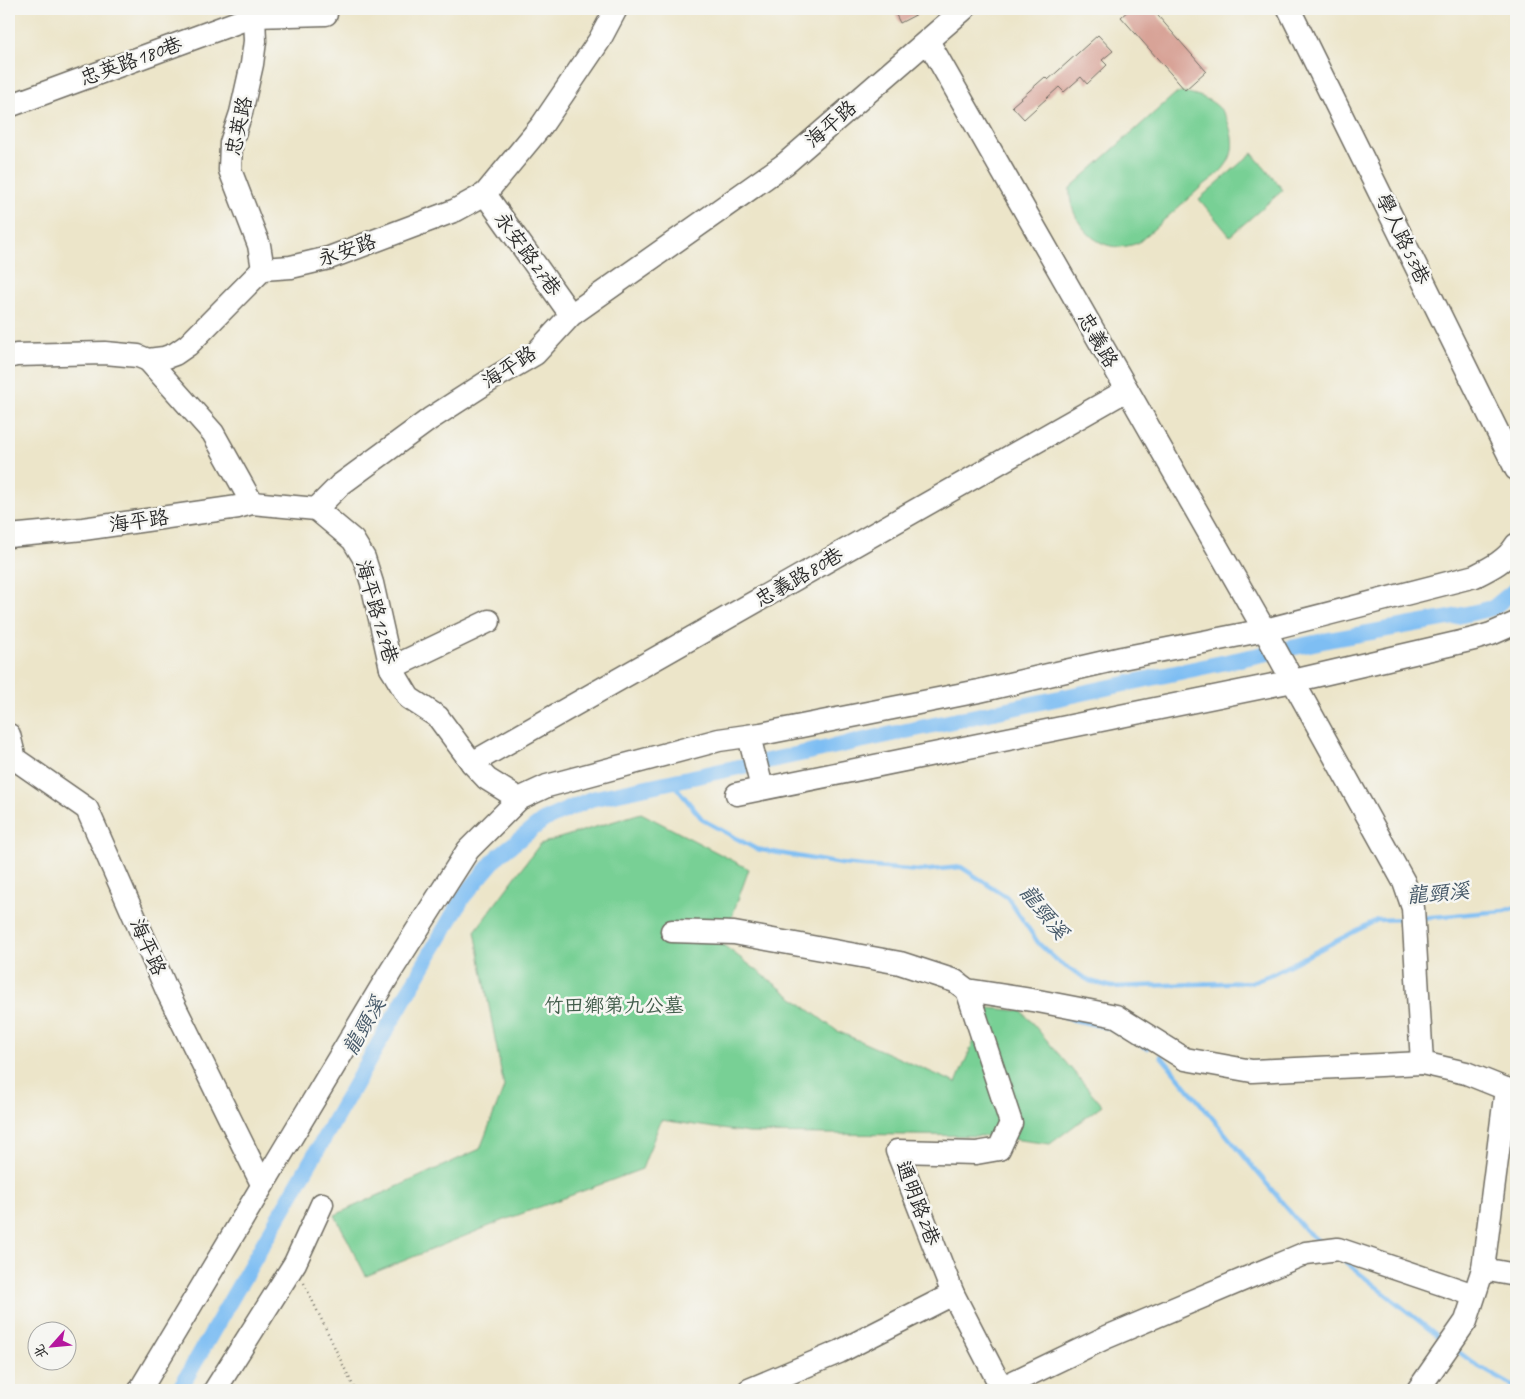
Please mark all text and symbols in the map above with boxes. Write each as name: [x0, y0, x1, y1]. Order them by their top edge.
street label: 忠英路180巷: [76, 31, 186, 91]
street label: 忠英路: [221, 93, 258, 158]
street label: 海平路: [800, 94, 863, 153]
street label: 學人路53巷: [1370, 189, 1436, 289]
street label: 永安路27巷: [489, 207, 568, 302]
street label: 永安路: [315, 228, 380, 272]
street label: 忠義路: [1072, 308, 1124, 373]
street label: 海平路: [477, 340, 542, 394]
street label: 海平路: [108, 504, 171, 538]
street label: 忠義路80巷: [750, 541, 849, 612]
street label: 海平路129巷: [350, 557, 404, 668]
water label: 龍頸溪: [1405, 877, 1472, 909]
water label: 龍頸溪: [1014, 879, 1075, 945]
street label: 海平路: [124, 915, 172, 980]
water label: 龍頸溪: [337, 991, 392, 1060]
park label: 竹田鄉第九公墓: [544, 993, 684, 1018]
street label: 通明路2巷: [890, 1157, 946, 1250]
north arrow: [28, 1322, 78, 1372]
text: 北: [30, 1342, 52, 1362]

